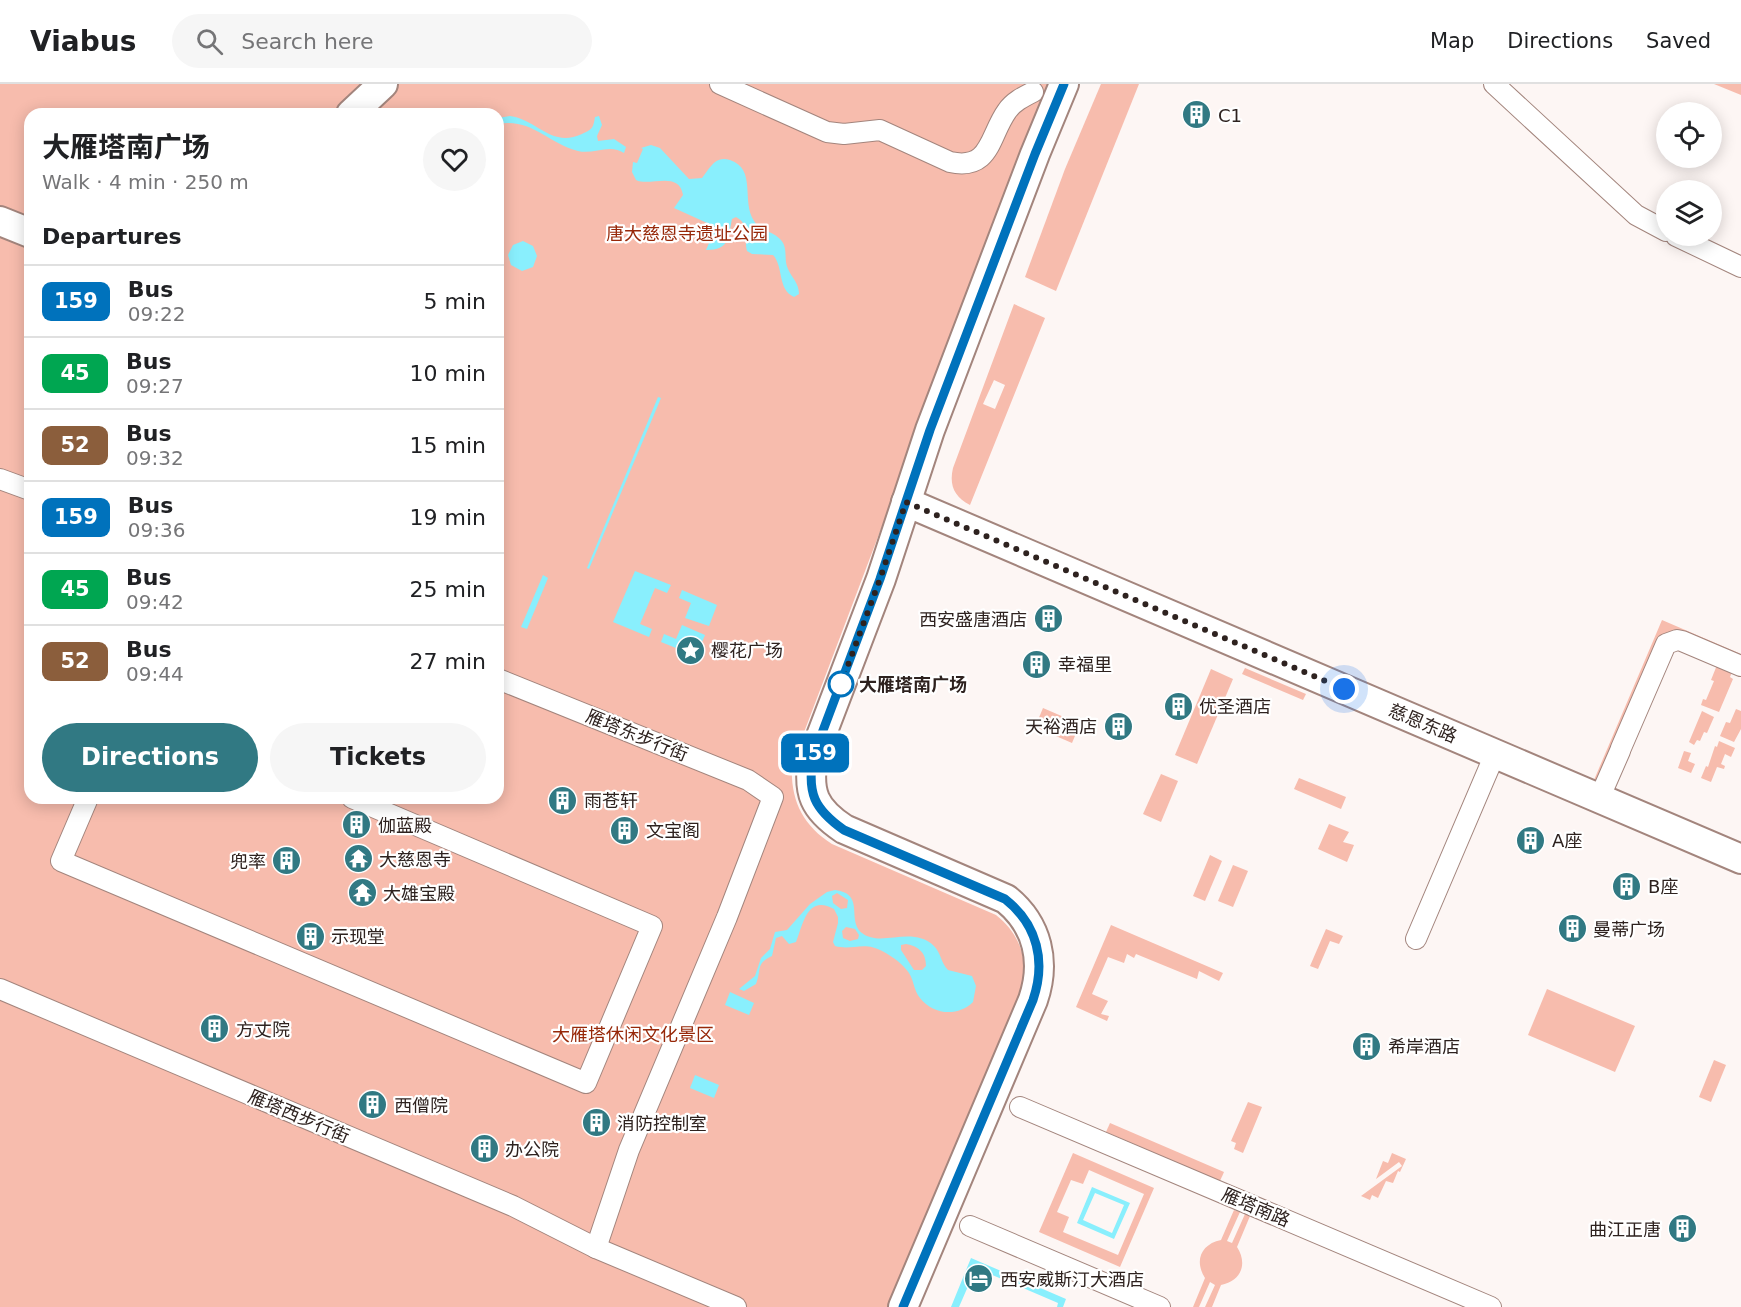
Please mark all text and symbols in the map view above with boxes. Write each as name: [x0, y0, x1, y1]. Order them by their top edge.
search box: [172, 14, 592, 68]
text: Viabus: [30, 25, 136, 58]
icon: search: [193, 25, 226, 58]
text: Search here: [241, 29, 373, 54]
text: Map: [1430, 29, 1474, 53]
text: Directions: [1507, 29, 1613, 53]
text: Saved: [1646, 29, 1711, 53]
building icon: C1: [1181, 99, 1213, 131]
map controls: [1656, 102, 1722, 246]
button: locate: [1656, 102, 1722, 168]
place label: C1: [1218, 105, 1242, 126]
button: heart: [423, 128, 486, 191]
text: 大雁塔南广场: [42, 131, 210, 164]
text: Walk · 4 min · 250 m: [42, 170, 249, 194]
button: layers: [1656, 180, 1722, 246]
park label: 唐大慈恩寺遗址公园: [606, 223, 768, 244]
text: Departures: [42, 224, 182, 249]
text: Bus: [128, 277, 173, 302]
text: 159: [54, 289, 98, 313]
text: 5 min: [424, 289, 486, 314]
text: 09:22: [128, 302, 185, 326]
text: Bus: [126, 349, 172, 374]
text: 45: [60, 361, 90, 385]
text: 10 min: [410, 361, 486, 386]
text: 09:27: [126, 374, 184, 398]
text: Bus: [126, 421, 172, 446]
text: 52: [60, 433, 90, 457]
text: 15 min: [410, 433, 486, 458]
text: 09:32: [126, 446, 184, 470]
text: Bus: [128, 493, 173, 518]
text: 159: [54, 505, 98, 529]
text: 19 min: [410, 505, 486, 530]
text: 09:36: [128, 518, 185, 542]
text: Bus: [126, 565, 172, 590]
text: 45: [60, 577, 90, 601]
text: 25 min: [410, 577, 486, 602]
text: 09:42: [126, 590, 184, 614]
building icon: 西安盛唐酒店: [1032, 603, 1064, 635]
place label: 西安盛唐酒店: [919, 609, 1027, 630]
place icon: 樱花广场: [674, 634, 706, 666]
text: Bus: [126, 637, 172, 662]
place label: 樱花广场: [711, 640, 783, 661]
building icon: 幸福里: [1021, 648, 1053, 680]
text: 52: [60, 649, 90, 673]
text: 27 min: [410, 649, 486, 674]
place label: 幸福里: [1058, 654, 1112, 675]
text: 09:44: [126, 662, 184, 686]
marker: 大雁塔南广场: [828, 671, 854, 697]
place label: 大雁塔南广场: [859, 674, 967, 695]
your location: [1329, 674, 1359, 704]
building icon: 优圣酒店: [1162, 690, 1194, 722]
place label: 优圣酒店: [1199, 696, 1271, 717]
street label: 慈恩东路: [1386, 699, 1460, 747]
street label: 雁塔东步行街: [583, 705, 691, 765]
building icon: 天裕酒店: [1102, 710, 1134, 742]
place label: 天裕酒店: [1025, 716, 1097, 737]
button: Directions: [42, 723, 258, 792]
button: Tickets: [270, 723, 486, 792]
line badge: 159: [780, 734, 850, 772]
text: 159: [793, 741, 837, 765]
building icon: 雨苍轩: [547, 784, 579, 816]
place label: 雨苍轩: [584, 790, 638, 811]
building icon: 伽蓝殿: [341, 809, 373, 841]
building icon: 文宝阁: [609, 814, 641, 846]
place label: 伽蓝殿: [378, 815, 432, 836]
place label: 文宝阁: [646, 820, 700, 841]
building icon: A座: [1515, 824, 1547, 856]
place label: A座: [1552, 830, 1582, 851]
temple icon: 大慈恩寺: [342, 843, 374, 875]
building icon: 兜率: [271, 845, 303, 877]
place label: 大慈恩寺: [379, 849, 451, 870]
place label: 兜率: [230, 851, 266, 872]
building icon: B座: [1611, 870, 1643, 902]
place label: B座: [1648, 876, 1678, 897]
temple icon: 大雄宝殿: [346, 877, 378, 909]
place label: 大雄宝殿: [383, 883, 455, 904]
building icon: 曼蒂广场: [1556, 913, 1588, 945]
place label: 曼蒂广场: [1593, 919, 1665, 940]
building icon: 示现堂: [294, 920, 326, 952]
place label: 示现堂: [331, 926, 385, 947]
building icon: 方丈院: [199, 1013, 231, 1045]
place label: 方丈院: [236, 1019, 290, 1040]
park label: 大雁塔休闲文化景区: [552, 1024, 714, 1045]
building icon: 希岸酒店: [1351, 1030, 1383, 1062]
place label: 希岸酒店: [1388, 1036, 1460, 1057]
street label: 雁塔西步行街: [245, 1085, 353, 1147]
building icon: 西僧院: [357, 1089, 389, 1121]
place label: 西僧院: [394, 1095, 448, 1116]
building icon: 消防控制室: [580, 1107, 612, 1139]
place label: 消防控制室: [617, 1113, 707, 1134]
building icon: 办公院: [468, 1133, 500, 1165]
place label: 办公院: [505, 1139, 559, 1160]
street label: 雁塔南路: [1219, 1183, 1293, 1231]
building icon: 曲江正唐: [1666, 1213, 1698, 1245]
place label: 曲江正唐: [1589, 1219, 1661, 1240]
hotel icon: 西安威斯汀大酒店: [963, 1263, 995, 1295]
place label: 西安威斯汀大酒店: [1000, 1269, 1144, 1290]

